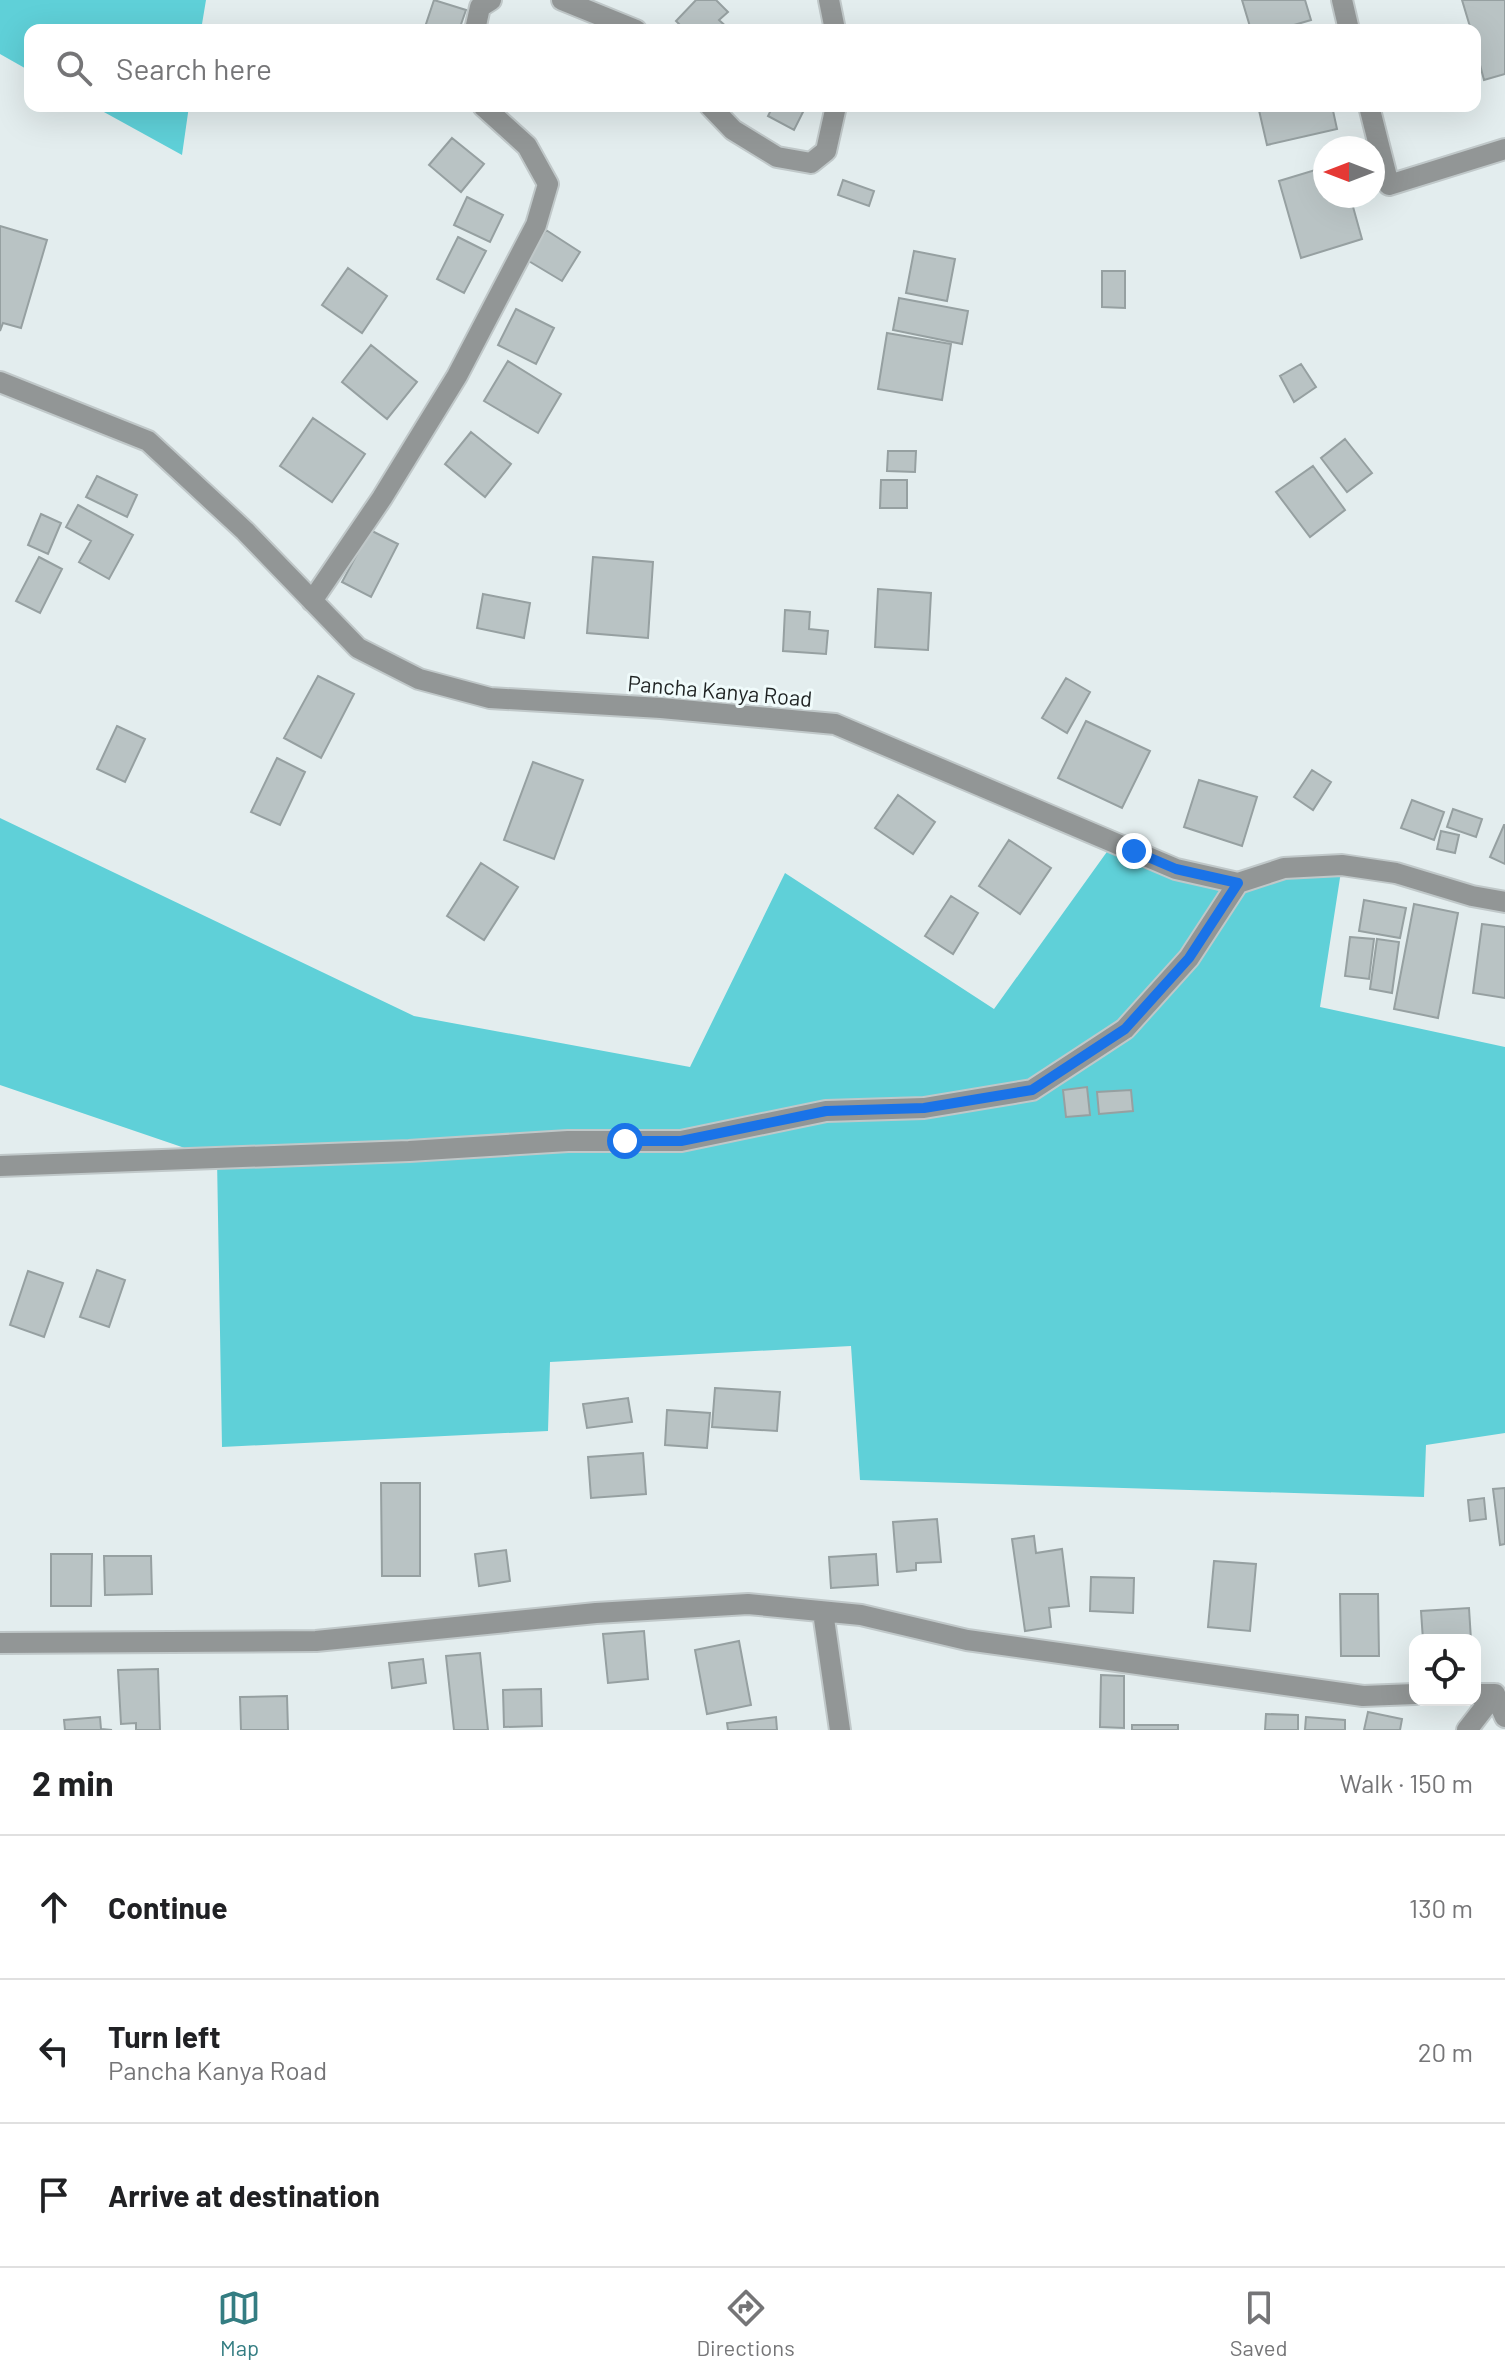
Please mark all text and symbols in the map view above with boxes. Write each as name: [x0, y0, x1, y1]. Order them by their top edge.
search box: [24, 24, 1481, 112]
icon: search: [52, 46, 96, 90]
text: Search here: [116, 50, 272, 86]
north arrow: [1313, 136, 1385, 208]
street label: Pancha Kanya Road: [627, 669, 813, 711]
route end: [1116, 833, 1152, 869]
route start: [607, 1123, 643, 1159]
map controls: [1409, 1634, 1481, 1706]
button: locate: [1409, 1634, 1481, 1706]
text: 2 min: [32, 1762, 114, 1803]
text: Walk · 150 m: [1339, 1767, 1473, 1798]
icon: ahead: [32, 1885, 76, 1929]
text: Continue: [108, 1889, 228, 1925]
text: 130 m: [1409, 1892, 1473, 1923]
text: Turn left: [108, 2018, 221, 2054]
icon: left: [32, 2029, 76, 2073]
text: 20 m: [1418, 2036, 1473, 2067]
text: Pancha Kanya Road: [108, 2054, 327, 2085]
icon: arrive: [32, 2173, 76, 2217]
text: Arrive at destination: [108, 2177, 380, 2213]
tab: Map: [217, 2286, 261, 2360]
tab: Directions: [696, 2286, 795, 2360]
tab: Saved: [1230, 2286, 1287, 2360]

